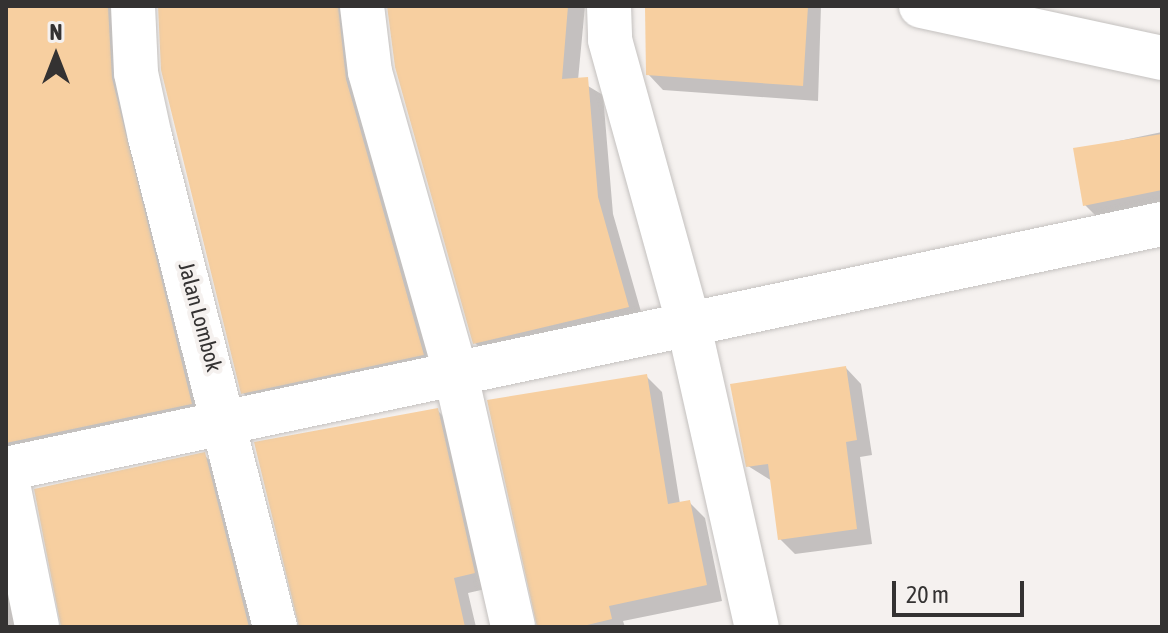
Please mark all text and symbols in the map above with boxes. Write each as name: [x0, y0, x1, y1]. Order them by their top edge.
north arrow: [16, 16, 96, 96]
text: N: [50, 19, 62, 45]
street label: Jalan Lombok: [173, 259, 227, 375]
scale bar: [896, 565, 1028, 615]
text: 20 m: [906, 581, 949, 608]

